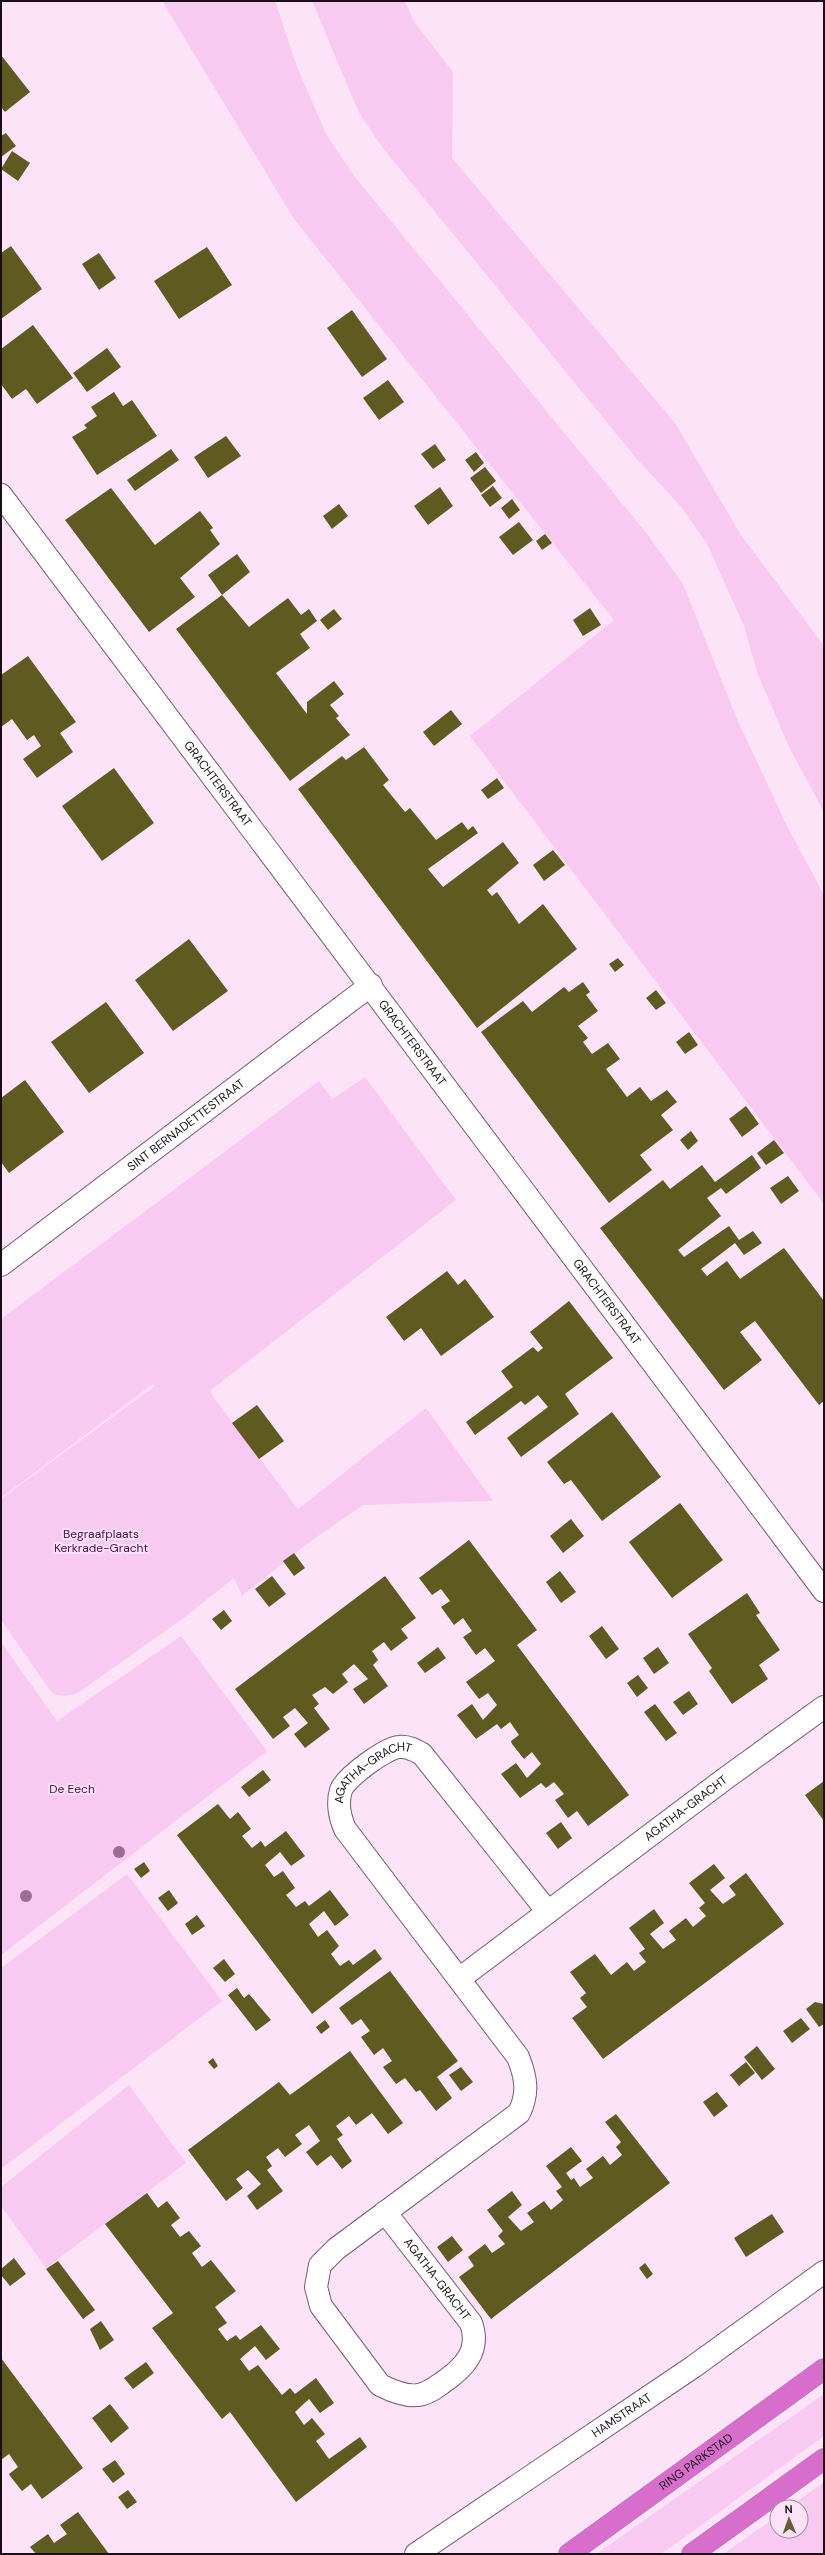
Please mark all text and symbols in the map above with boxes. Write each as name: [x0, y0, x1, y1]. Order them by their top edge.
street label: GRACHTERSTRAAT: [180, 737, 255, 830]
street label: GRACHTERSTRAAT: [375, 997, 450, 1089]
street label: SINT BERNADETTESTRAAT: [124, 1075, 248, 1175]
street label: GRACHTERSTRAAT: [569, 1256, 645, 1348]
park label: Begraafplaats Kerkrade-Gracht: [54, 1526, 148, 1556]
street label: AGATHA-GRACHT: [331, 1739, 414, 1804]
street label: AGATHA-GRACHT: [641, 1772, 731, 1845]
park label: De Eech: [49, 1781, 95, 1797]
street label: AGATHA-GRACHT: [400, 2235, 474, 2324]
street label: HAMSTRAAT: [589, 2389, 655, 2441]
street label: RING PARKSTAD: [656, 2430, 736, 2494]
north arrow: [769, 2499, 809, 2539]
text: N: [784, 2502, 793, 2516]

